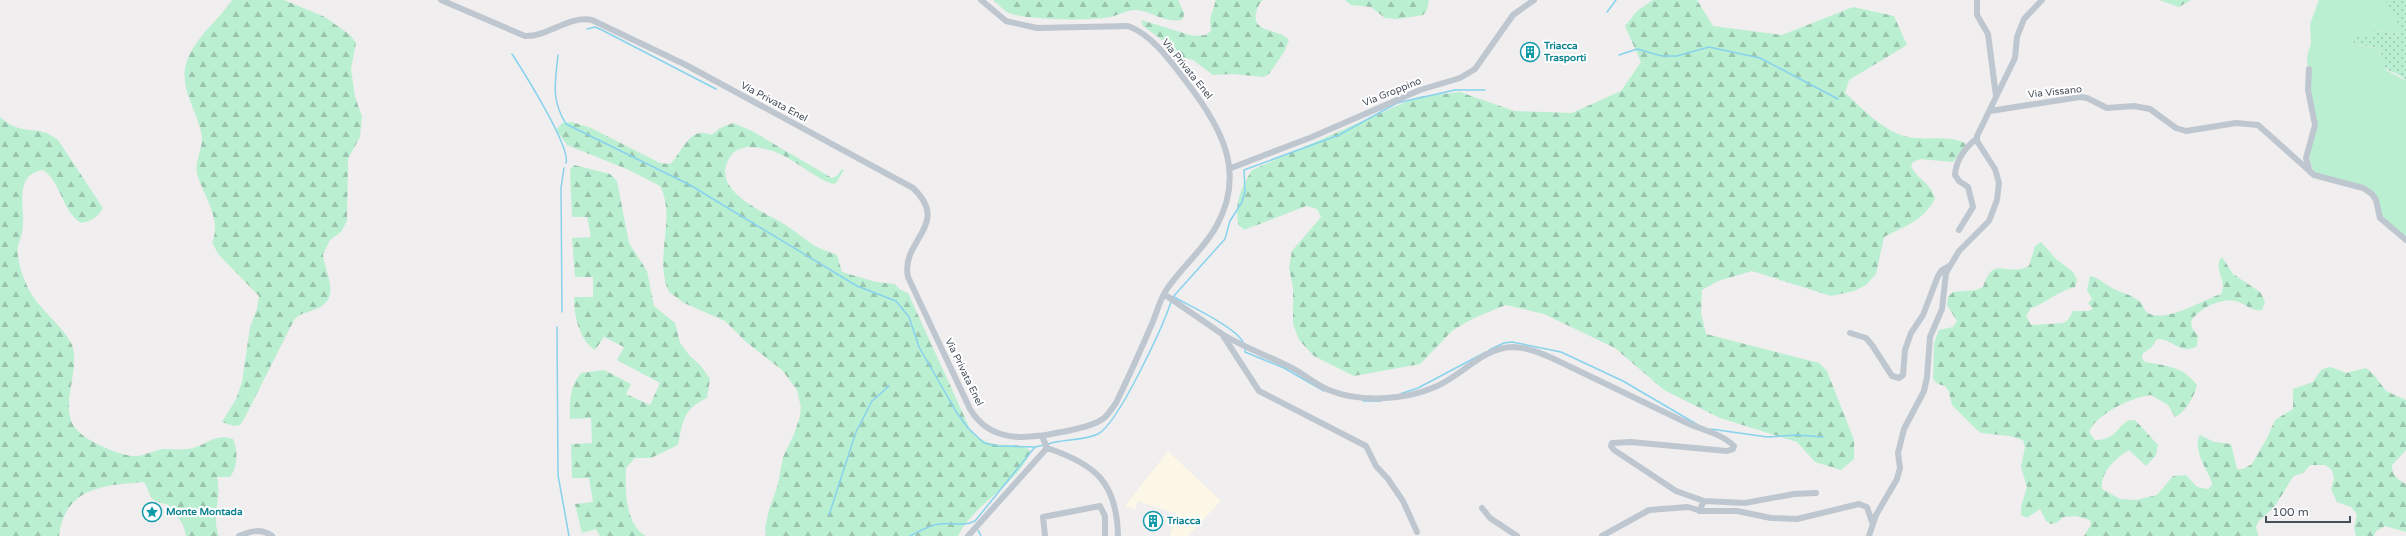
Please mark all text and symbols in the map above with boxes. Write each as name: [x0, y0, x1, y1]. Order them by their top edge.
street label: Via Privata Enel: [1159, 37, 1215, 101]
place label: Triacca Trasporti: [1543, 40, 1587, 64]
building icon: Triacca Trasporti: [1519, 41, 1541, 63]
street label: Via Groppino: [1361, 75, 1423, 109]
street label: Via Privata Enel: [739, 79, 809, 125]
street label: Via Vissano: [2027, 83, 2083, 101]
street label: Via Privata Enel: [942, 336, 986, 408]
scale bar: [2266, 498, 2350, 524]
place icon: Monte Montada: [141, 501, 163, 523]
text: 100 m: [2272, 505, 2309, 519]
place label: Monte Montada: [166, 506, 243, 518]
building icon: Triacca: [1142, 510, 1164, 532]
place label: Triacca: [1166, 515, 1201, 527]

